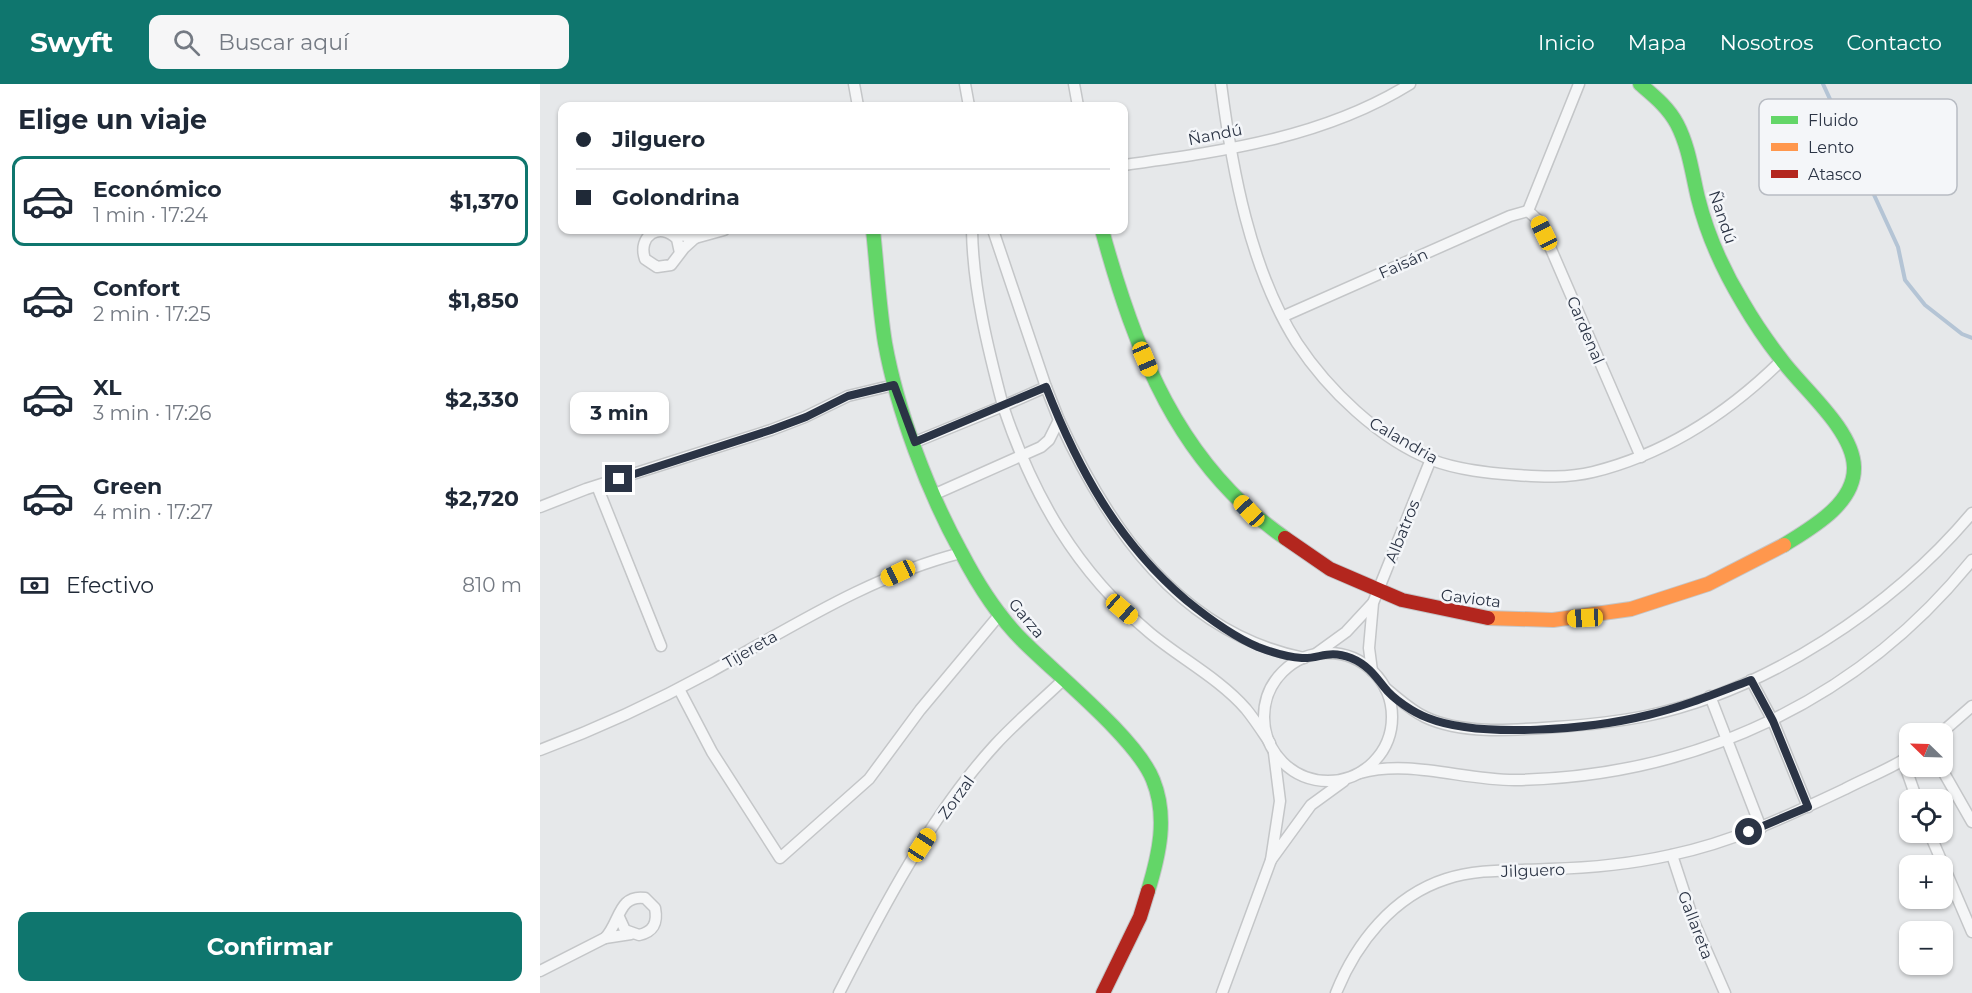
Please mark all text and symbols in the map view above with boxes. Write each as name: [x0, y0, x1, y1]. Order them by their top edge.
search box: [149, 15, 569, 69]
text: Swyft: [30, 25, 113, 59]
icon: search: [170, 26, 203, 59]
text: Buscar aquí: [218, 29, 349, 56]
text: Inicio: [1538, 30, 1595, 55]
text: Mapa: [1628, 30, 1687, 55]
text: Nosotros: [1720, 30, 1813, 55]
text: Contacto: [1846, 30, 1942, 55]
legend: [1759, 99, 1957, 195]
text: Elige un viaje: [18, 103, 207, 136]
text: Fluido: [1808, 111, 1858, 130]
street label: Ñandú: [1186, 120, 1244, 149]
text: Jilguero: [612, 126, 705, 153]
text: Lento: [1808, 138, 1854, 157]
text: Atasco: [1808, 165, 1862, 184]
icon: car: [21, 174, 75, 228]
text: Económico: [93, 176, 222, 203]
text: Golondrina: [612, 184, 740, 211]
text: $1,370: [450, 188, 519, 215]
street label: Ñandú: [1705, 188, 1740, 246]
text: 1 min · 17:24: [93, 203, 208, 227]
car: [1528, 213, 1560, 253]
street label: Faisán: [1376, 244, 1431, 283]
icon: car: [21, 273, 75, 327]
text: Confort: [93, 275, 180, 302]
text: $1,850: [448, 287, 519, 314]
street label: Cardenal: [1563, 293, 1608, 367]
text: 2 min · 17:25: [93, 302, 211, 326]
car: [1130, 339, 1160, 379]
icon: car: [21, 372, 75, 426]
text: XL: [93, 374, 122, 401]
text: $2,330: [445, 386, 519, 413]
callout: 3 min: [569, 392, 668, 434]
text: 3 min · 17:26: [93, 401, 212, 425]
text: 3 min: [590, 401, 649, 425]
street label: Calandria: [1366, 413, 1441, 468]
route end: [605, 465, 632, 492]
icon: car: [21, 471, 75, 525]
text: Green: [93, 473, 162, 500]
text: $2,720: [445, 485, 519, 512]
car: [1230, 492, 1268, 530]
street label: Albatros: [1381, 497, 1424, 566]
text: 4 min · 17:27: [93, 500, 213, 524]
car: [878, 557, 918, 589]
icon: cash: [18, 569, 51, 602]
text: Efectivo: [66, 572, 154, 599]
text: 810 m: [462, 573, 522, 597]
street label: Gaviota: [1440, 585, 1502, 612]
car: [1103, 590, 1141, 628]
street label: Garza: [1005, 595, 1049, 642]
car: [1567, 608, 1603, 628]
street label: Tijereta: [720, 626, 781, 672]
north arrow: [1899, 723, 1953, 777]
map controls: [1899, 723, 1953, 975]
street label: Zorzal: [934, 772, 978, 823]
button: locate: [1899, 789, 1953, 843]
route start: [1735, 818, 1762, 845]
car: [905, 825, 939, 865]
button: +: [1899, 855, 1953, 909]
street label: Jilguero: [1500, 860, 1565, 881]
street label: Gallareta: [1674, 888, 1717, 962]
button: Confirmar: [18, 912, 522, 981]
button: −: [1899, 921, 1953, 975]

